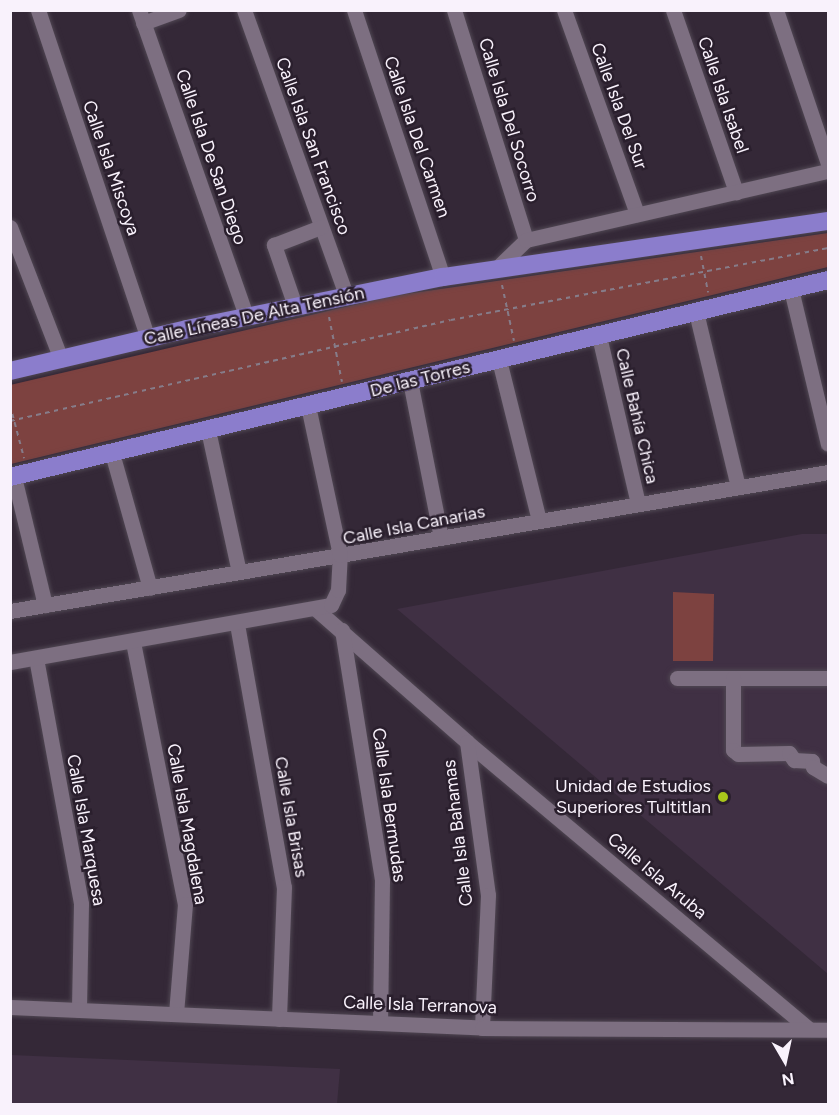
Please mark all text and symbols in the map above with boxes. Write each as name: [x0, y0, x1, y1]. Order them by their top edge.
street label: Calle Isla Isabel: [693, 34, 753, 156]
street label: Calle Isla Del Socorro: [474, 36, 544, 204]
street label: Calle Isla Del Sur: [586, 40, 652, 172]
street label: Calle Isla Del Carmen: [379, 53, 455, 221]
street label: Calle Isla San Francisco: [271, 54, 355, 238]
street label: Calle Isla De San Diego: [171, 67, 251, 247]
street label: Calle Isla Miscoya: [78, 98, 144, 238]
street label: Calle Líneas De Alta Tensión: [142, 282, 366, 350]
street label: Calle Bahía Chica: [611, 346, 663, 486]
street label: De las Torres: [368, 356, 472, 402]
street label: Calle Isla Canarias: [341, 501, 487, 549]
street label: Calle Isla Bermudas: [367, 726, 411, 884]
street label: Calle Isla Magdalena: [162, 742, 212, 906]
street label: Calle Isla Marquesa: [62, 753, 110, 907]
street label: Calle Isla Brisas: [270, 755, 312, 879]
street label: Calle Isla Bahamas: [438, 758, 478, 908]
place label: Unidad de Estudios Superiores Tultitlan: [555, 776, 711, 818]
marker: Unidad de Estudios Superiores Tultitlan: [716, 790, 730, 804]
street label: Calle Isla Aruba: [603, 828, 711, 924]
street label: Calle Isla Terranova: [343, 992, 497, 1018]
north arrow: [755, 1031, 815, 1091]
text: N: [780, 1069, 795, 1090]

